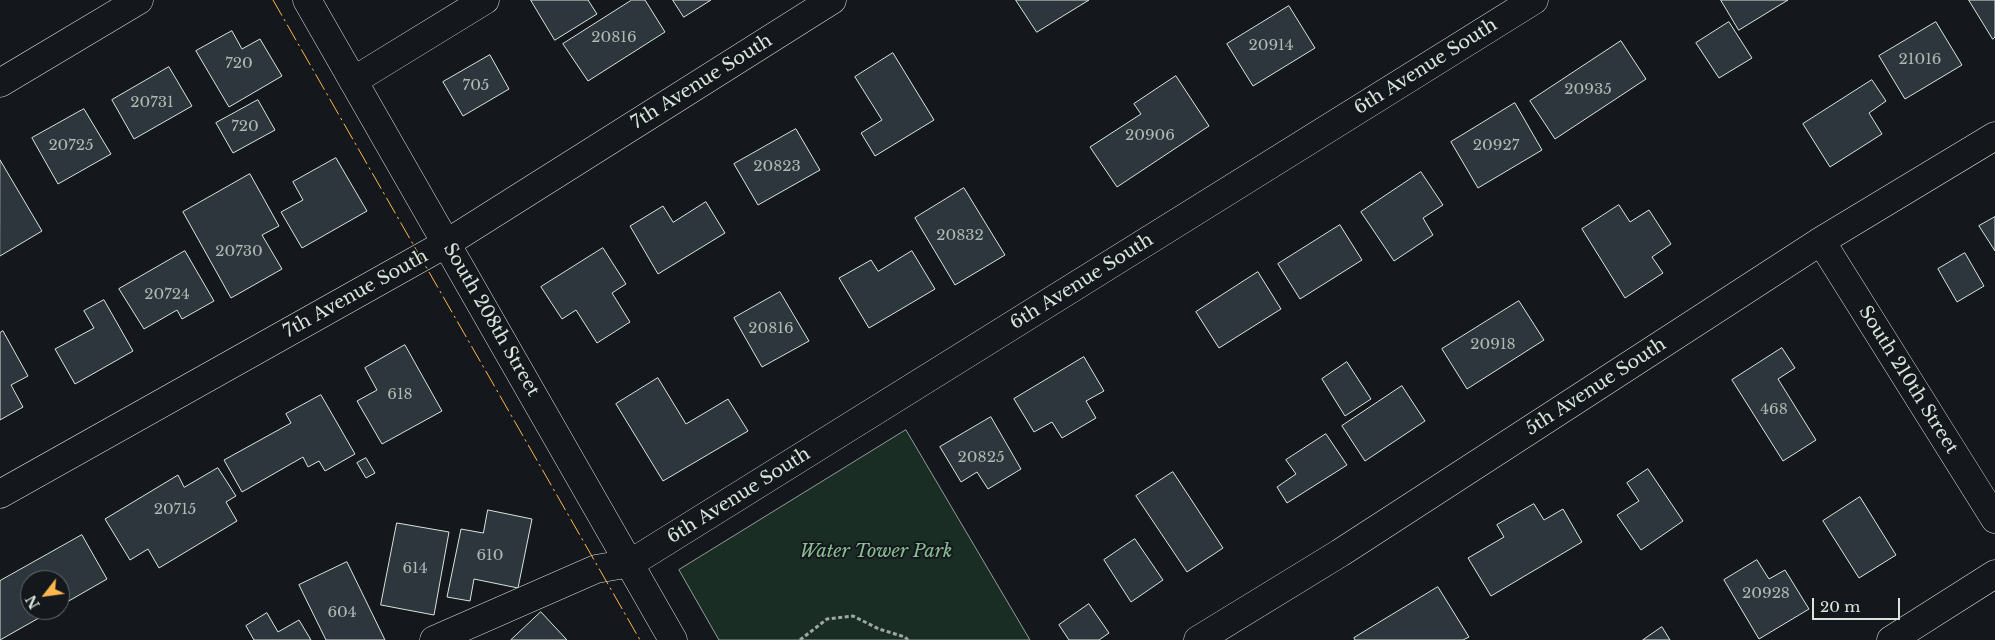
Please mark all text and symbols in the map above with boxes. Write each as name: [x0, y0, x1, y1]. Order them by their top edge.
street label: 6th Avenue South: [1351, 14, 1501, 120]
house number: 20816: [591, 29, 637, 47]
street label: 7th Avenue South: [628, 30, 776, 134]
house number: 20914: [1248, 37, 1294, 55]
house number: 21016: [1899, 51, 1941, 69]
house number: 720: [225, 55, 253, 73]
house number: 705: [463, 77, 489, 95]
house number: 20935: [1564, 81, 1612, 99]
house number: 20731: [130, 94, 174, 112]
house number: 720: [231, 118, 259, 136]
house number: 20906: [1125, 127, 1175, 145]
house number: 20725: [48, 137, 94, 155]
house number: 20927: [1473, 137, 1519, 155]
house number: 20823: [753, 158, 801, 176]
house number: 20832: [936, 227, 984, 245]
street label: 6th Avenue South: [1007, 229, 1157, 335]
street label: South 208th Street: [438, 240, 544, 400]
house number: 20730: [215, 243, 263, 261]
street label: 7th Avenue South: [280, 245, 432, 343]
house number: 20724: [144, 286, 190, 304]
street label: South 210th Street: [1854, 302, 1962, 458]
house number: 20816: [748, 320, 794, 338]
street label: 5th Avenue South: [1522, 334, 1670, 440]
house number: 20918: [1470, 336, 1516, 354]
house number: 618: [387, 386, 413, 404]
house number: 468: [1760, 401, 1788, 419]
street label: 6th Avenue South: [664, 443, 814, 549]
house number: 20825: [958, 449, 1004, 467]
house number: 20715: [154, 501, 196, 519]
park label: Water Tower Park: [800, 541, 952, 563]
house number: 610: [476, 547, 504, 565]
house number: 614: [402, 560, 428, 578]
north arrow: [20, 570, 70, 620]
house number: 20928: [1742, 585, 1790, 603]
scale bar: [1815, 588, 1902, 620]
text: N: [22, 592, 44, 612]
text: 20 m: [1820, 597, 1860, 616]
house number: 604: [327, 604, 357, 622]

